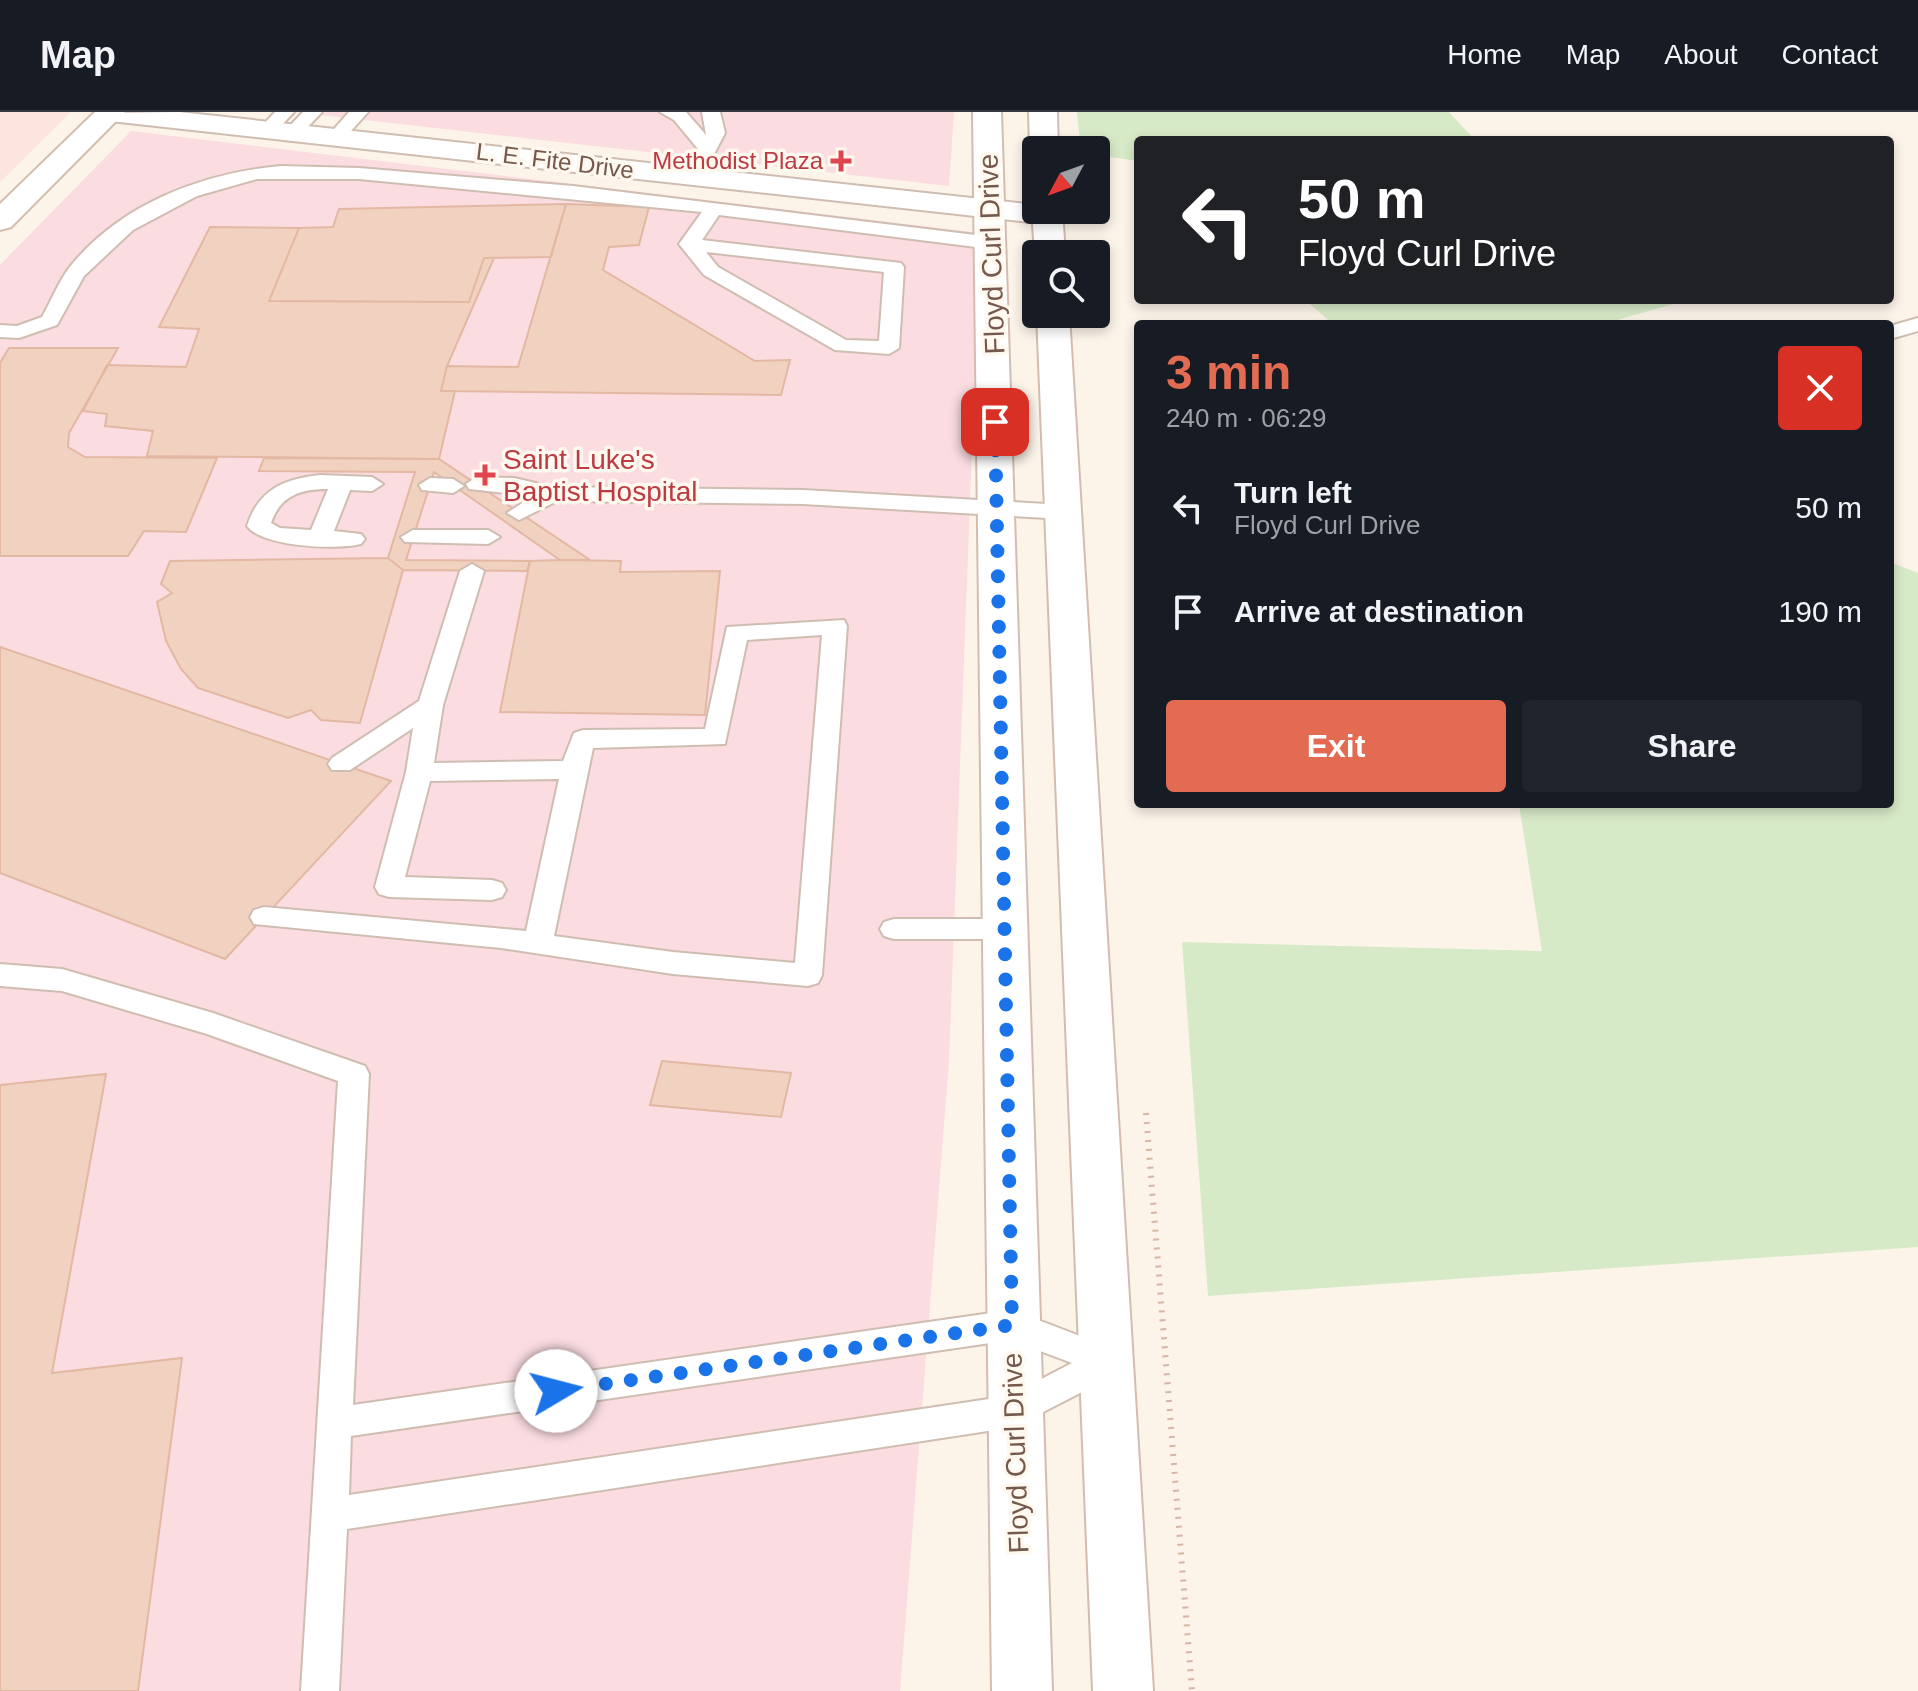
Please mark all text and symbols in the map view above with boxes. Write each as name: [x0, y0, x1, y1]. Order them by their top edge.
text: Map: [40, 34, 116, 76]
text: Home: [1447, 39, 1522, 70]
text: Map: [1566, 39, 1620, 70]
text: About: [1664, 39, 1738, 70]
text: Contact: [1782, 39, 1878, 70]
north arrow: [1022, 136, 1110, 224]
map controls: [1022, 136, 1110, 328]
street label: L. E. Fite Drive: [475, 137, 635, 184]
place label: Methodist Plaza: [652, 147, 824, 174]
marker: Methodist Plaza: [830, 150, 852, 172]
street label: Floyd Curl Drive: [973, 153, 1010, 355]
text: 50 m: [1298, 167, 1426, 230]
icon: left: [1166, 168, 1270, 272]
text: Floyd Curl Drive: [1298, 233, 1556, 274]
button: search: [1022, 240, 1110, 328]
text: 3 min: [1166, 346, 1291, 399]
button: close: [1778, 346, 1862, 430]
pin: [961, 388, 1029, 456]
icon: arrive: [973, 400, 1017, 444]
text: 240 m · 06:29: [1166, 403, 1326, 433]
place label: Saint Luke's Baptist Hospital: [503, 444, 698, 507]
marker: Saint Luke's Baptist Hospital: [474, 464, 496, 486]
text: Turn left: [1234, 476, 1352, 509]
icon: left: [1166, 486, 1210, 530]
text: 50 m: [1795, 491, 1862, 524]
text: Floyd Curl Drive: [1234, 510, 1420, 540]
icon: arrive: [1166, 590, 1210, 634]
text: Arrive at destination: [1234, 595, 1524, 628]
text: 190 m: [1779, 595, 1862, 628]
button: Exit: [1166, 700, 1506, 792]
button: Share: [1522, 700, 1862, 792]
position arrow: [514, 1349, 598, 1433]
street label: Floyd Curl Drive: [997, 1352, 1034, 1554]

